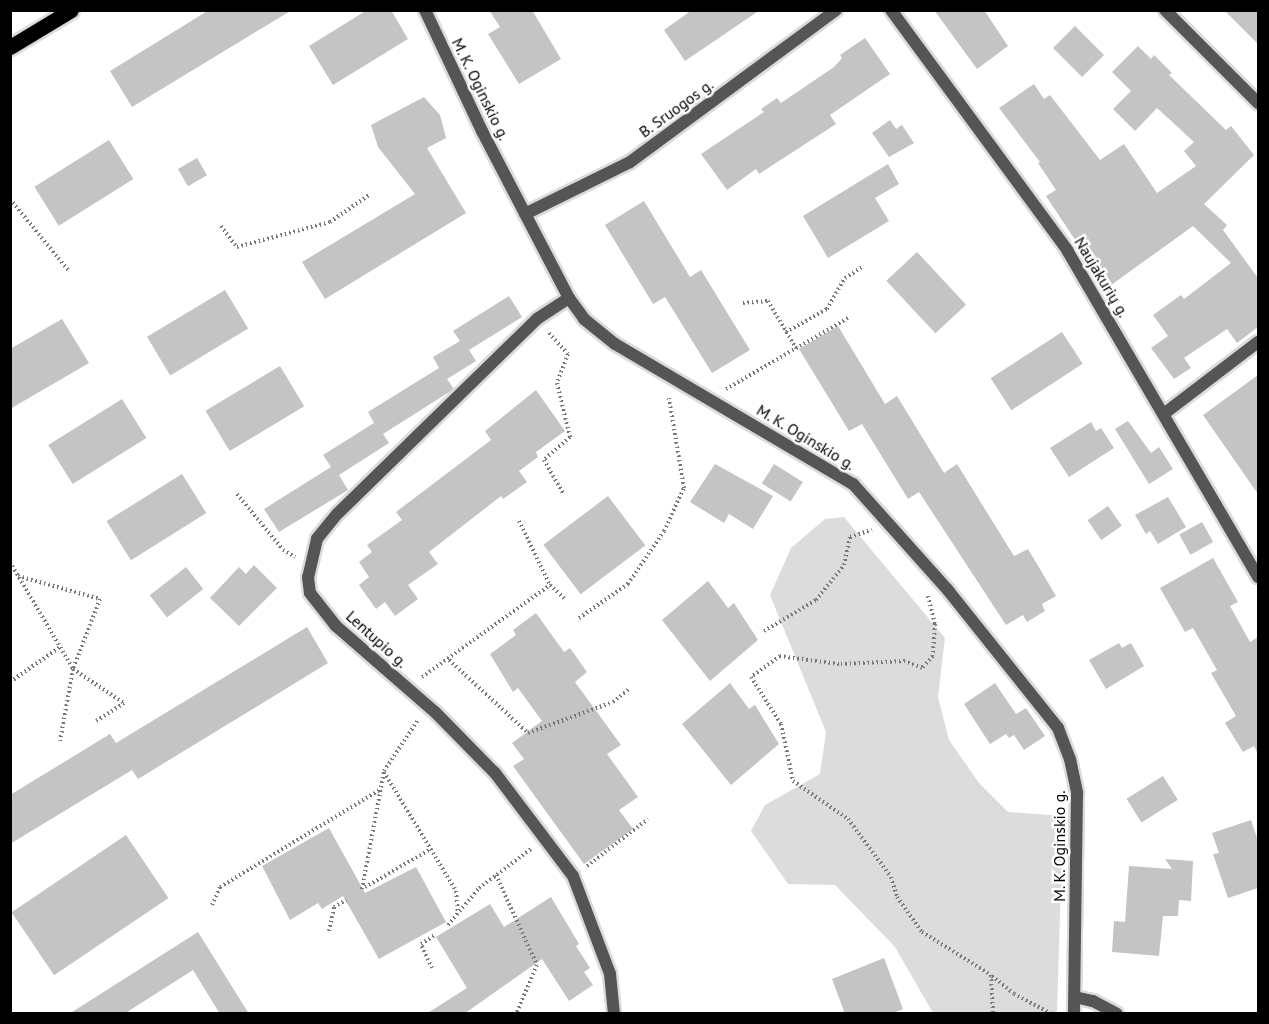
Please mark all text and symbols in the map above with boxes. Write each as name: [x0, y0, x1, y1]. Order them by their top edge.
street label: M. K. Oginskio g.: [447, 34, 515, 144]
street label: B. Sruogos g.: [635, 74, 717, 142]
street label: Naujakurių g.: [1070, 233, 1134, 321]
street label: M. K. Oginskio g.: [752, 399, 860, 475]
street label: Lentupio g.: [342, 606, 412, 672]
street label: M. K. Oginskio g.: [1049, 789, 1069, 903]

